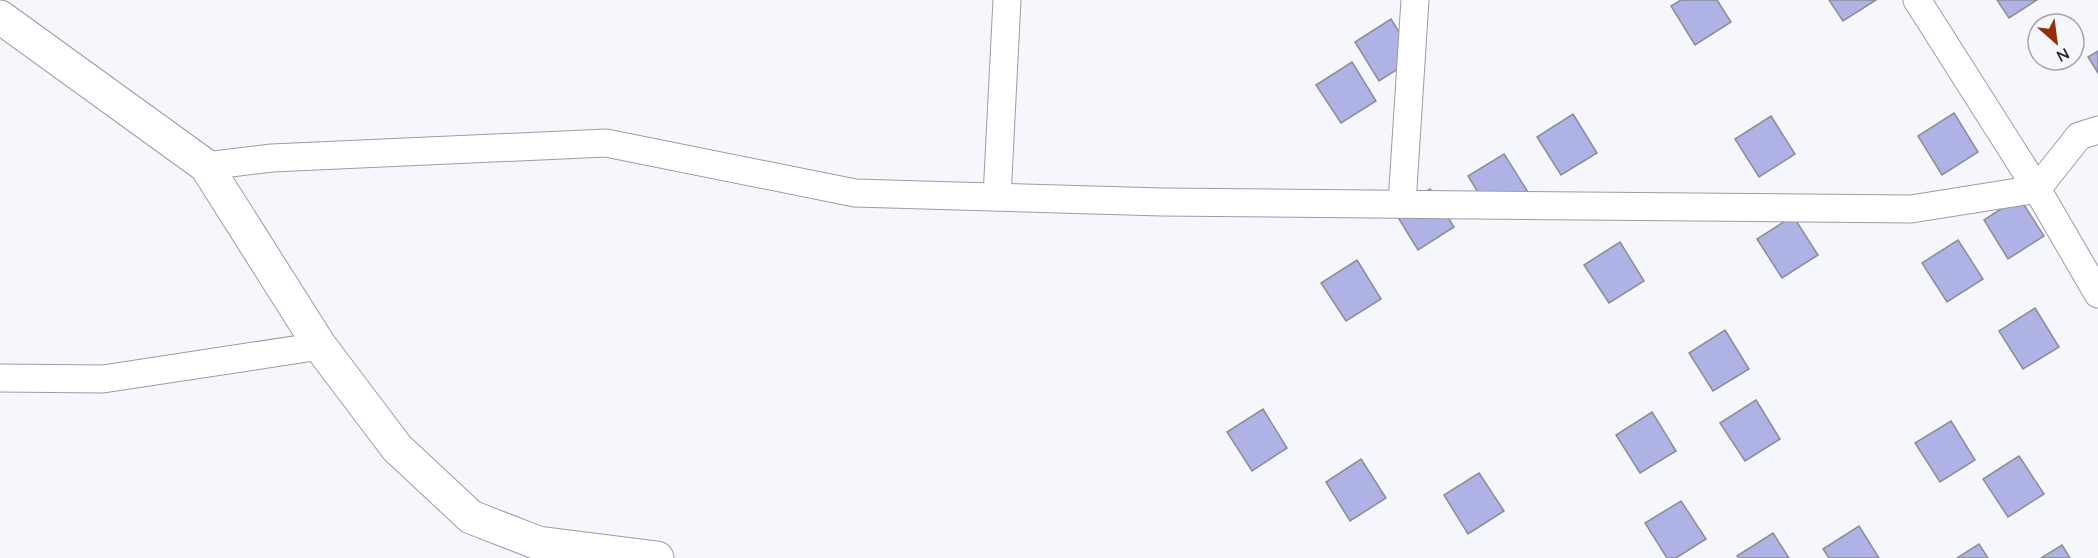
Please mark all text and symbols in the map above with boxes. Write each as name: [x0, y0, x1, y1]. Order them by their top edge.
north arrow: [2026, 12, 2086, 72]
text: N: [2053, 44, 2073, 67]

